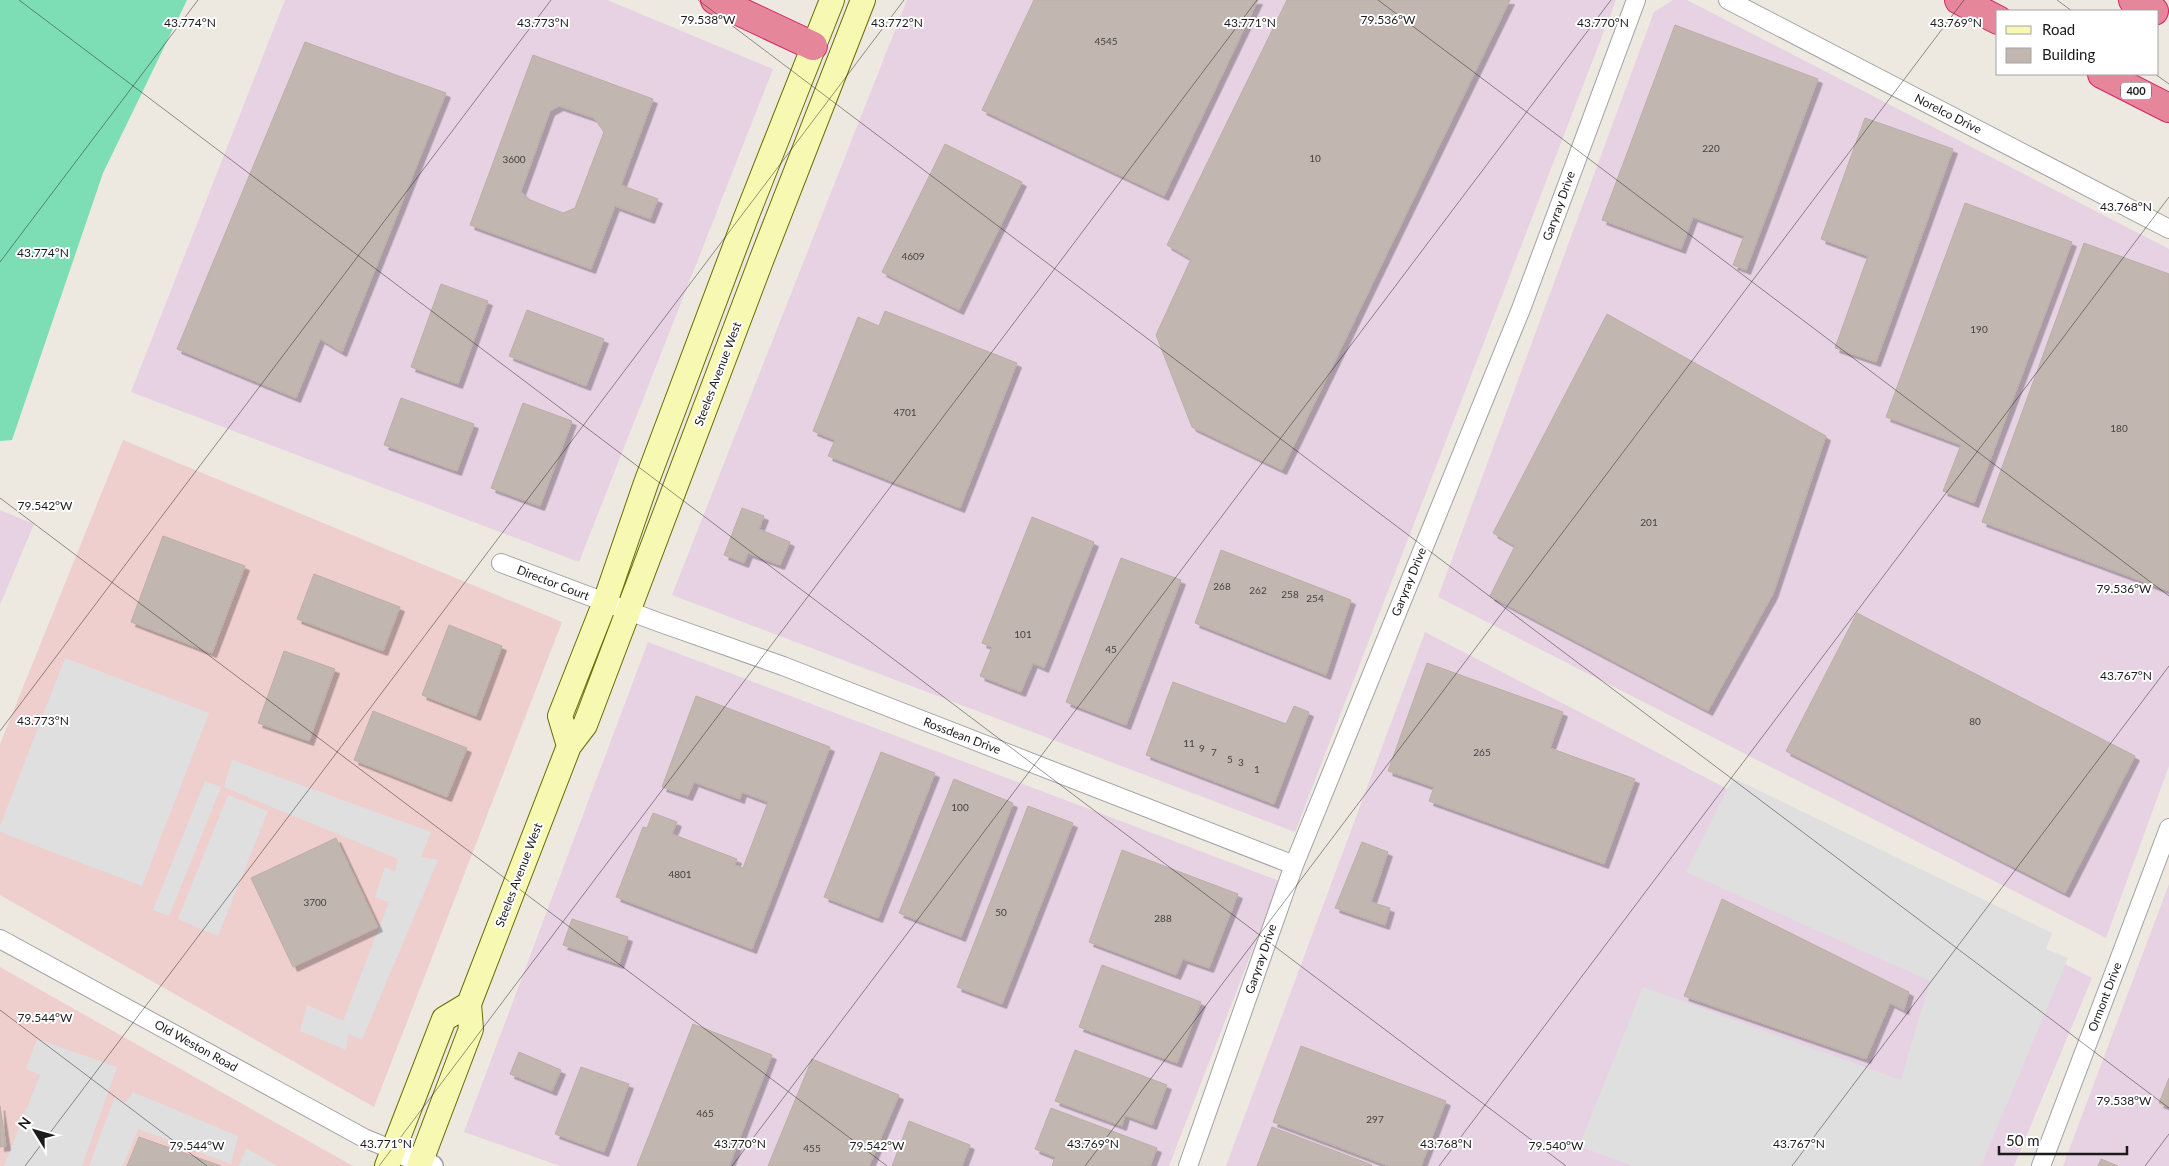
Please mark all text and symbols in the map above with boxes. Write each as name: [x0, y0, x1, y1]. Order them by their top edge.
legend: [1996, 10, 2159, 75]
text: 79.538°W: [680, 12, 736, 27]
text: 79.536°W: [1360, 12, 1416, 27]
text: 43.774°N: [164, 15, 216, 30]
text: 43.773°N: [517, 15, 569, 30]
text: 43.772°N: [871, 15, 923, 30]
text: 43.771°N: [1224, 15, 1276, 30]
text: 43.770°N: [1577, 15, 1629, 30]
text: 43.769°N: [1930, 15, 1982, 30]
text: Road: [2042, 20, 2075, 38]
house number: 4545: [1094, 35, 1118, 47]
text: Building: [2042, 45, 2095, 63]
road number: 400: [2121, 82, 2151, 100]
street label: Norelco Drive: [1912, 90, 1984, 137]
house number: 220: [1702, 142, 1720, 154]
house number: 10: [1309, 152, 1321, 164]
house number: 3600: [502, 153, 526, 165]
street label: Garyray Drive: [1539, 169, 1578, 243]
text: 43.768°N: [2100, 199, 2152, 214]
text: 43.774°N: [17, 245, 69, 260]
house number: 4609: [901, 250, 925, 262]
street label: Steeles Avenue West: [691, 319, 745, 428]
house number: 190: [1970, 323, 1988, 335]
house number: 4701: [893, 406, 917, 418]
house number: 180: [2110, 422, 2128, 434]
text: 79.542°W: [17, 498, 73, 513]
house number: 201: [1640, 516, 1658, 528]
street label: Garyray Drive: [1388, 545, 1429, 618]
street label: Director Court: [515, 562, 592, 603]
house number: 268: [1213, 580, 1231, 592]
text: 79.536°W: [2096, 581, 2152, 596]
house number: 262: [1249, 584, 1267, 596]
house number: 258: [1281, 588, 1299, 600]
house number: 254: [1306, 592, 1324, 604]
house number: 101: [1014, 628, 1032, 640]
house number: 45: [1105, 643, 1117, 655]
text: 43.767°N: [2100, 668, 2152, 683]
text: 43.773°N: [17, 713, 69, 728]
street label: Rossdean Drive: [921, 714, 1003, 757]
house number: 80: [1969, 715, 1981, 727]
house number: 11: [1183, 737, 1195, 749]
house number: 9: [1199, 742, 1205, 754]
house number: 7: [1211, 746, 1217, 758]
house number: 265: [1473, 746, 1491, 758]
house number: 5: [1227, 753, 1233, 765]
house number: 3: [1238, 756, 1244, 768]
house number: 1: [1254, 763, 1260, 775]
house number: 100: [951, 801, 969, 813]
street label: Steeles Avenue West: [492, 820, 546, 929]
house number: 4801: [668, 868, 692, 880]
house number: 3700: [303, 896, 327, 908]
house number: 50: [995, 906, 1007, 918]
house number: 288: [1154, 912, 1172, 924]
street label: Garyray Drive: [1242, 922, 1279, 996]
street label: Ormont Drive: [2084, 960, 2125, 1034]
text: 79.544°W: [17, 1010, 73, 1025]
street label: Old Weston Road: [152, 1017, 240, 1075]
text: 79.538°W: [2096, 1093, 2152, 1108]
north arrow: [10, 1106, 60, 1156]
house number: 465: [696, 1107, 714, 1119]
text: N: [14, 1113, 34, 1132]
house number: 297: [1366, 1113, 1384, 1125]
scale bar: [1999, 1124, 2126, 1156]
text: 50 m: [2006, 1131, 2040, 1149]
text: 43.771°N: [360, 1136, 412, 1151]
text: 43.770°N: [714, 1136, 766, 1151]
text: 43.769°N: [1067, 1136, 1119, 1151]
text: 43.768°N: [1420, 1136, 1472, 1151]
text: 43.767°N: [1773, 1136, 1825, 1151]
text: 79.544°W: [169, 1138, 225, 1153]
text: 79.542°W: [849, 1138, 905, 1153]
text: 79.540°W: [1528, 1138, 1584, 1153]
house number: 455: [803, 1142, 821, 1154]

